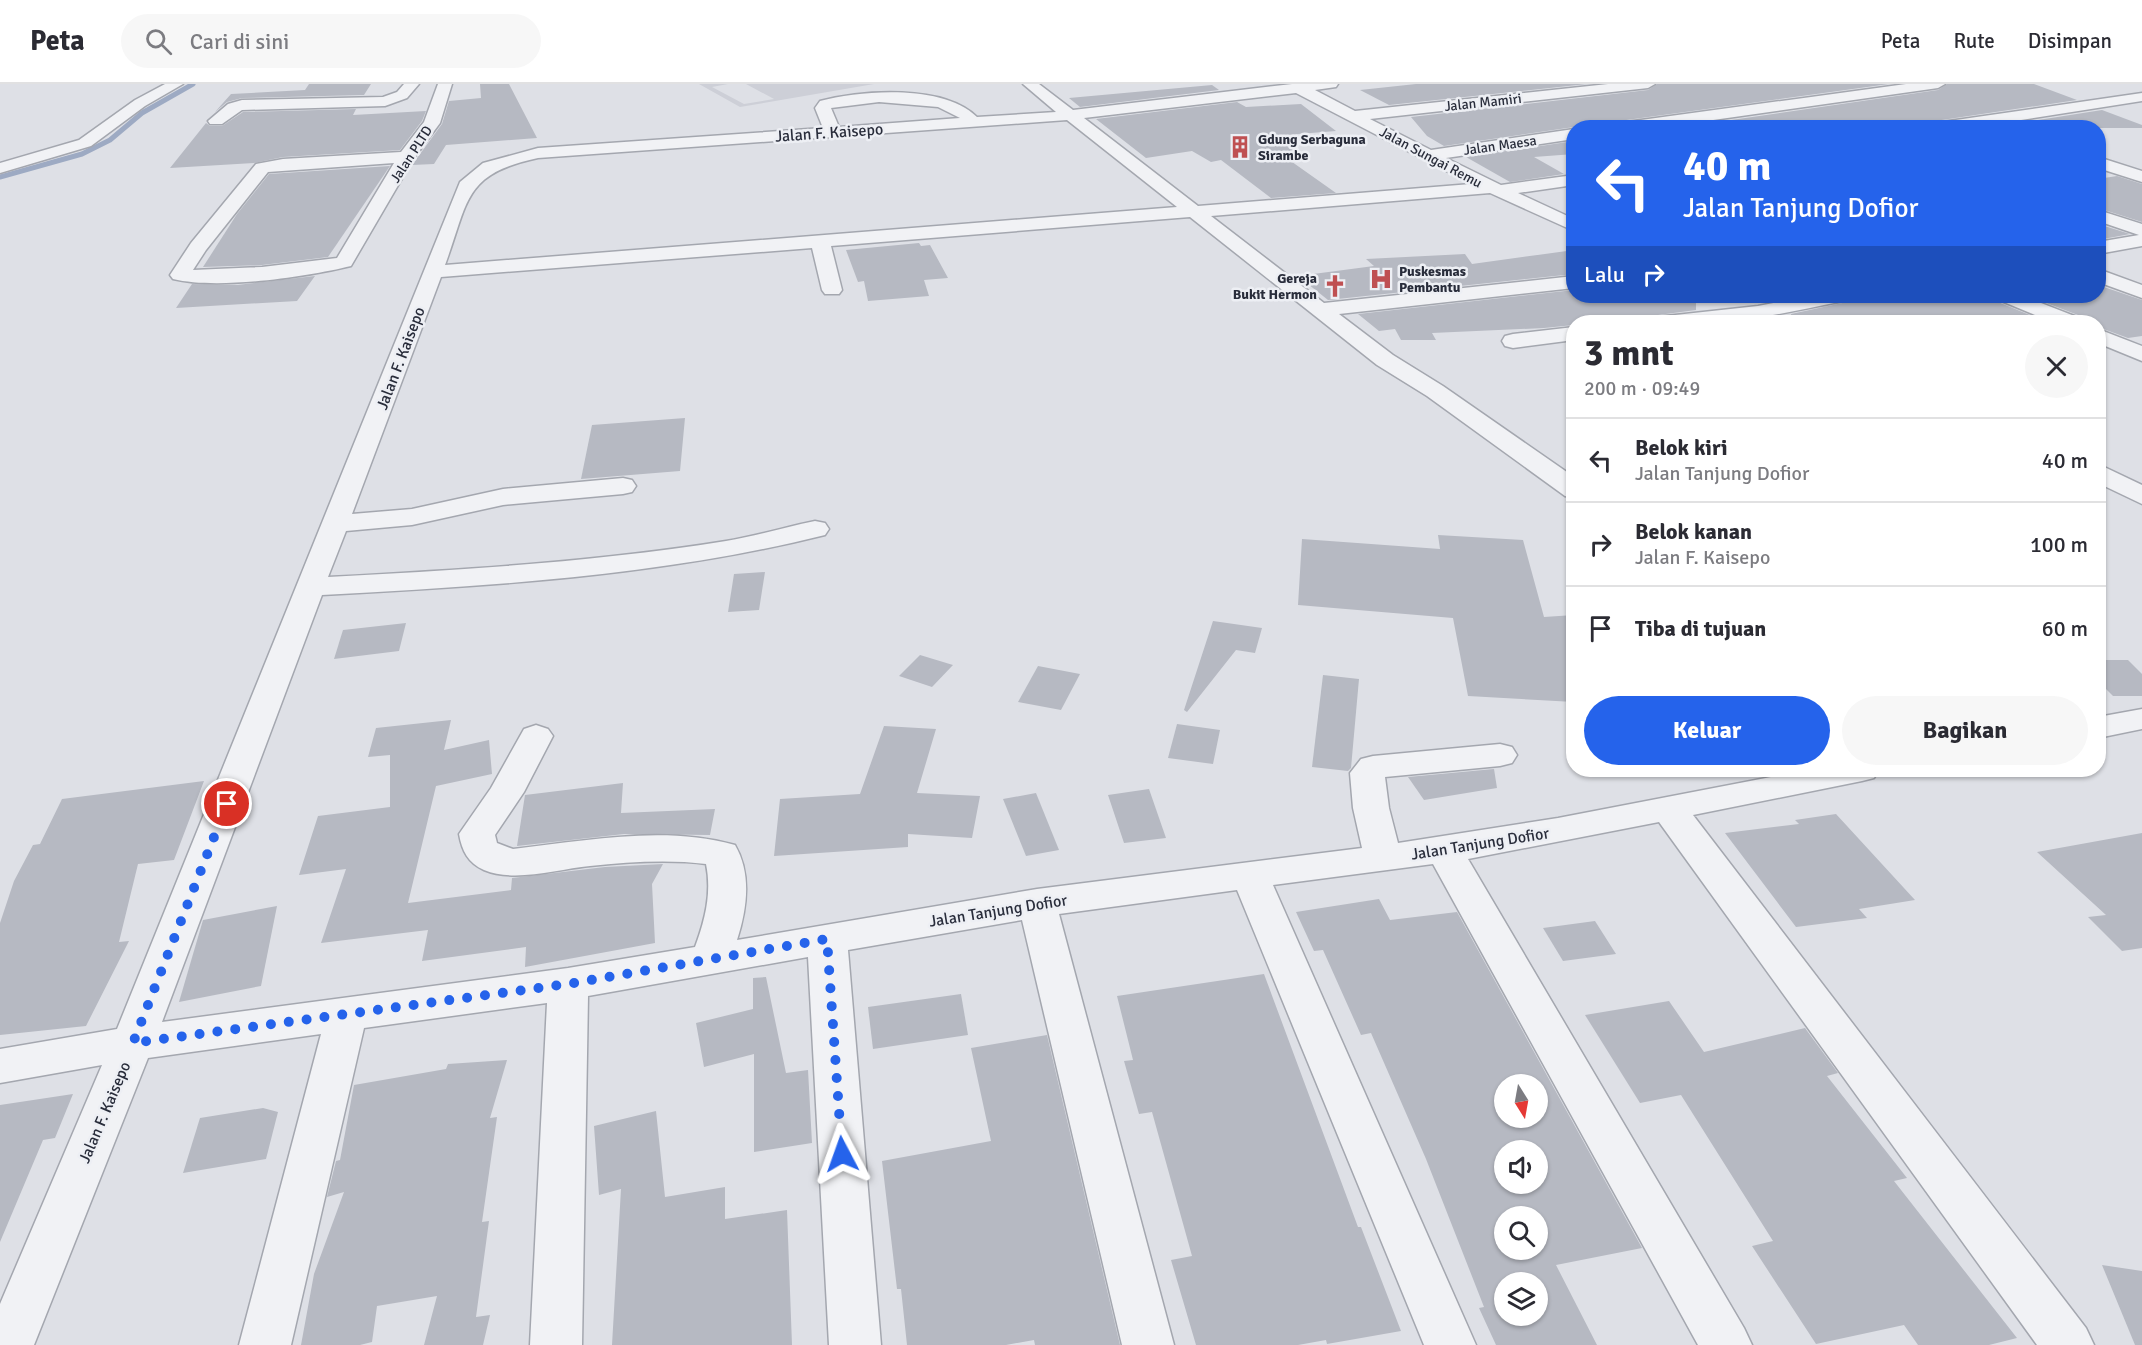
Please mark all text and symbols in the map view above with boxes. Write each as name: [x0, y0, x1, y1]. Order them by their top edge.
search box: [121, 14, 541, 68]
text: Peta: [30, 24, 85, 58]
icon: search: [142, 25, 175, 58]
text: Cari di sini: [190, 28, 289, 55]
text: Peta: [1881, 28, 1921, 54]
text: Rute: [1954, 28, 1995, 54]
text: Disimpan: [2028, 28, 2112, 54]
street label: Jalan Mamiri: [1444, 90, 1522, 115]
street label: Jalan F. Kaisepo: [774, 119, 884, 147]
street label: Jalan PLTD: [387, 123, 436, 186]
street label: Jalan Sungai Remu: [1377, 123, 1485, 192]
place label: Gdung Serbaguna Sirambe: [1258, 131, 1366, 164]
street label: Jalan Maesa: [1462, 132, 1538, 159]
building icon: Gdung Serbaguna Sirambe: [1227, 134, 1253, 160]
text: 40 m: [1683, 141, 1772, 192]
icon: left: [1584, 144, 1662, 222]
text: Jalan Tanjung Dofior: [1683, 192, 1918, 225]
icon: right: [1637, 258, 1670, 291]
text: Lalu: [1584, 261, 1625, 288]
place label: Puskesmas Pembantu: [1399, 263, 1466, 296]
hospital icon: Puskesmas Pembantu: [1368, 266, 1394, 292]
place label: Gereja Bukit Hermon: [1233, 270, 1317, 303]
church icon: Gereja Bukit Hermon: [1322, 273, 1348, 299]
street label: Jalan F. Kaisepo: [372, 304, 430, 412]
text: 3 mnt: [1584, 331, 1674, 376]
button: close: [2025, 335, 2088, 398]
text: 200 m · 09:49: [1584, 376, 1700, 401]
text: Belok kiri: [1635, 434, 1728, 461]
icon: left: [1584, 444, 1617, 477]
text: 40 m: [2042, 447, 2088, 474]
text: Jalan Tanjung Dofior: [1635, 461, 1809, 486]
text: Belok kanan: [1635, 518, 1752, 545]
icon: right: [1584, 528, 1617, 561]
text: 100 m: [2030, 531, 2088, 558]
text: Jalan F. Kaisepo: [1635, 545, 1770, 570]
icon: arrive: [1584, 612, 1617, 645]
text: Tiba di tujuan: [1635, 615, 1766, 642]
text: 60 m: [2042, 615, 2088, 642]
button: Keluar: [1584, 696, 1830, 765]
button: Bagikan: [1842, 696, 2088, 765]
pin: [201, 778, 252, 829]
icon: arrive: [210, 787, 243, 820]
street label: Jalan Tanjung Dofior: [1410, 823, 1551, 865]
street label: Jalan Tanjung Dofior: [928, 890, 1069, 932]
street label: Jalan F. Kaisepo: [75, 1059, 135, 1166]
north arrow: [1494, 1074, 1548, 1128]
map controls: [1494, 1074, 1548, 1326]
position arrow: [810, 1122, 874, 1186]
button: sound: [1494, 1140, 1548, 1194]
button: search: [1494, 1206, 1548, 1260]
button: layers: [1494, 1272, 1548, 1326]

